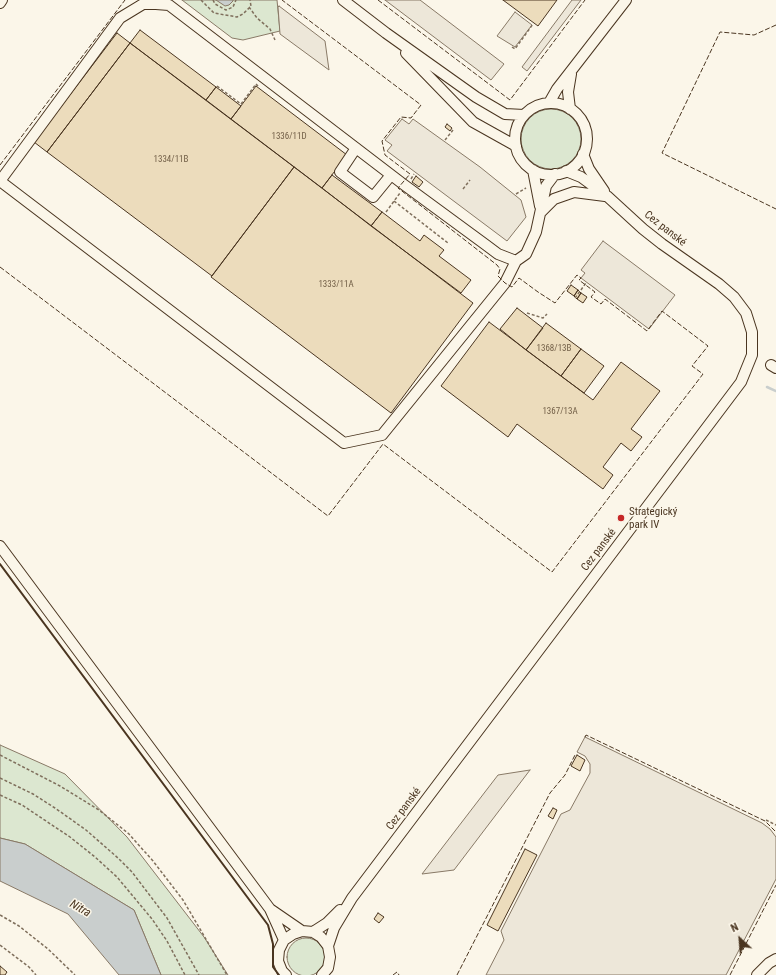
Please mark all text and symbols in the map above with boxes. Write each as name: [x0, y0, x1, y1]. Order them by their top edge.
house number: 1336/11D: [271, 132, 307, 142]
house number: 1334/11B: [154, 155, 188, 165]
street label: Cez panské: [641, 208, 689, 250]
house number: 1333/11A: [318, 280, 354, 290]
house number: 1368/13B: [537, 344, 571, 354]
house number: 1367/13A: [542, 407, 578, 417]
place label: Strategický park IV: [629, 505, 677, 531]
marker: Strategický park IV: [616, 513, 626, 523]
street label: Cez panské: [579, 526, 619, 574]
street label: Cez panské: [384, 785, 424, 833]
water label: Nitra: [67, 897, 93, 921]
north arrow: [720, 919, 760, 959]
text: N: [729, 920, 740, 935]

